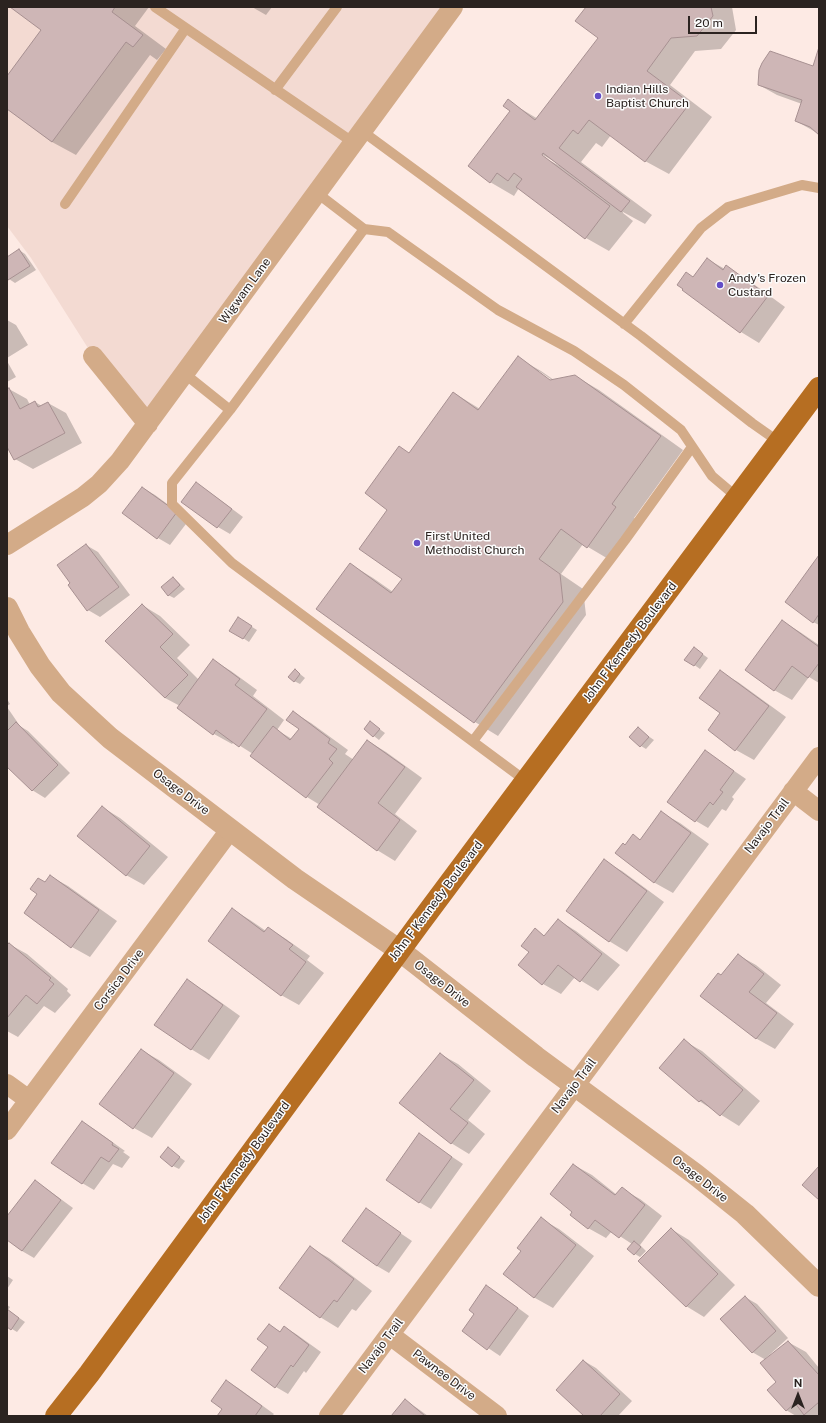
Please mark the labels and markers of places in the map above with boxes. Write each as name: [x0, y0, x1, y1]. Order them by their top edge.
place label: Indian Hills Baptist Church: [606, 82, 689, 110]
marker: Indian Hills Baptist Church: [593, 91, 603, 101]
place label: Andy's Frozen Custard: [728, 271, 806, 299]
marker: Andy's Frozen Custard: [715, 280, 725, 290]
place label: First United Methodist Church: [425, 529, 524, 557]
marker: First United Methodist Church: [412, 538, 422, 548]

